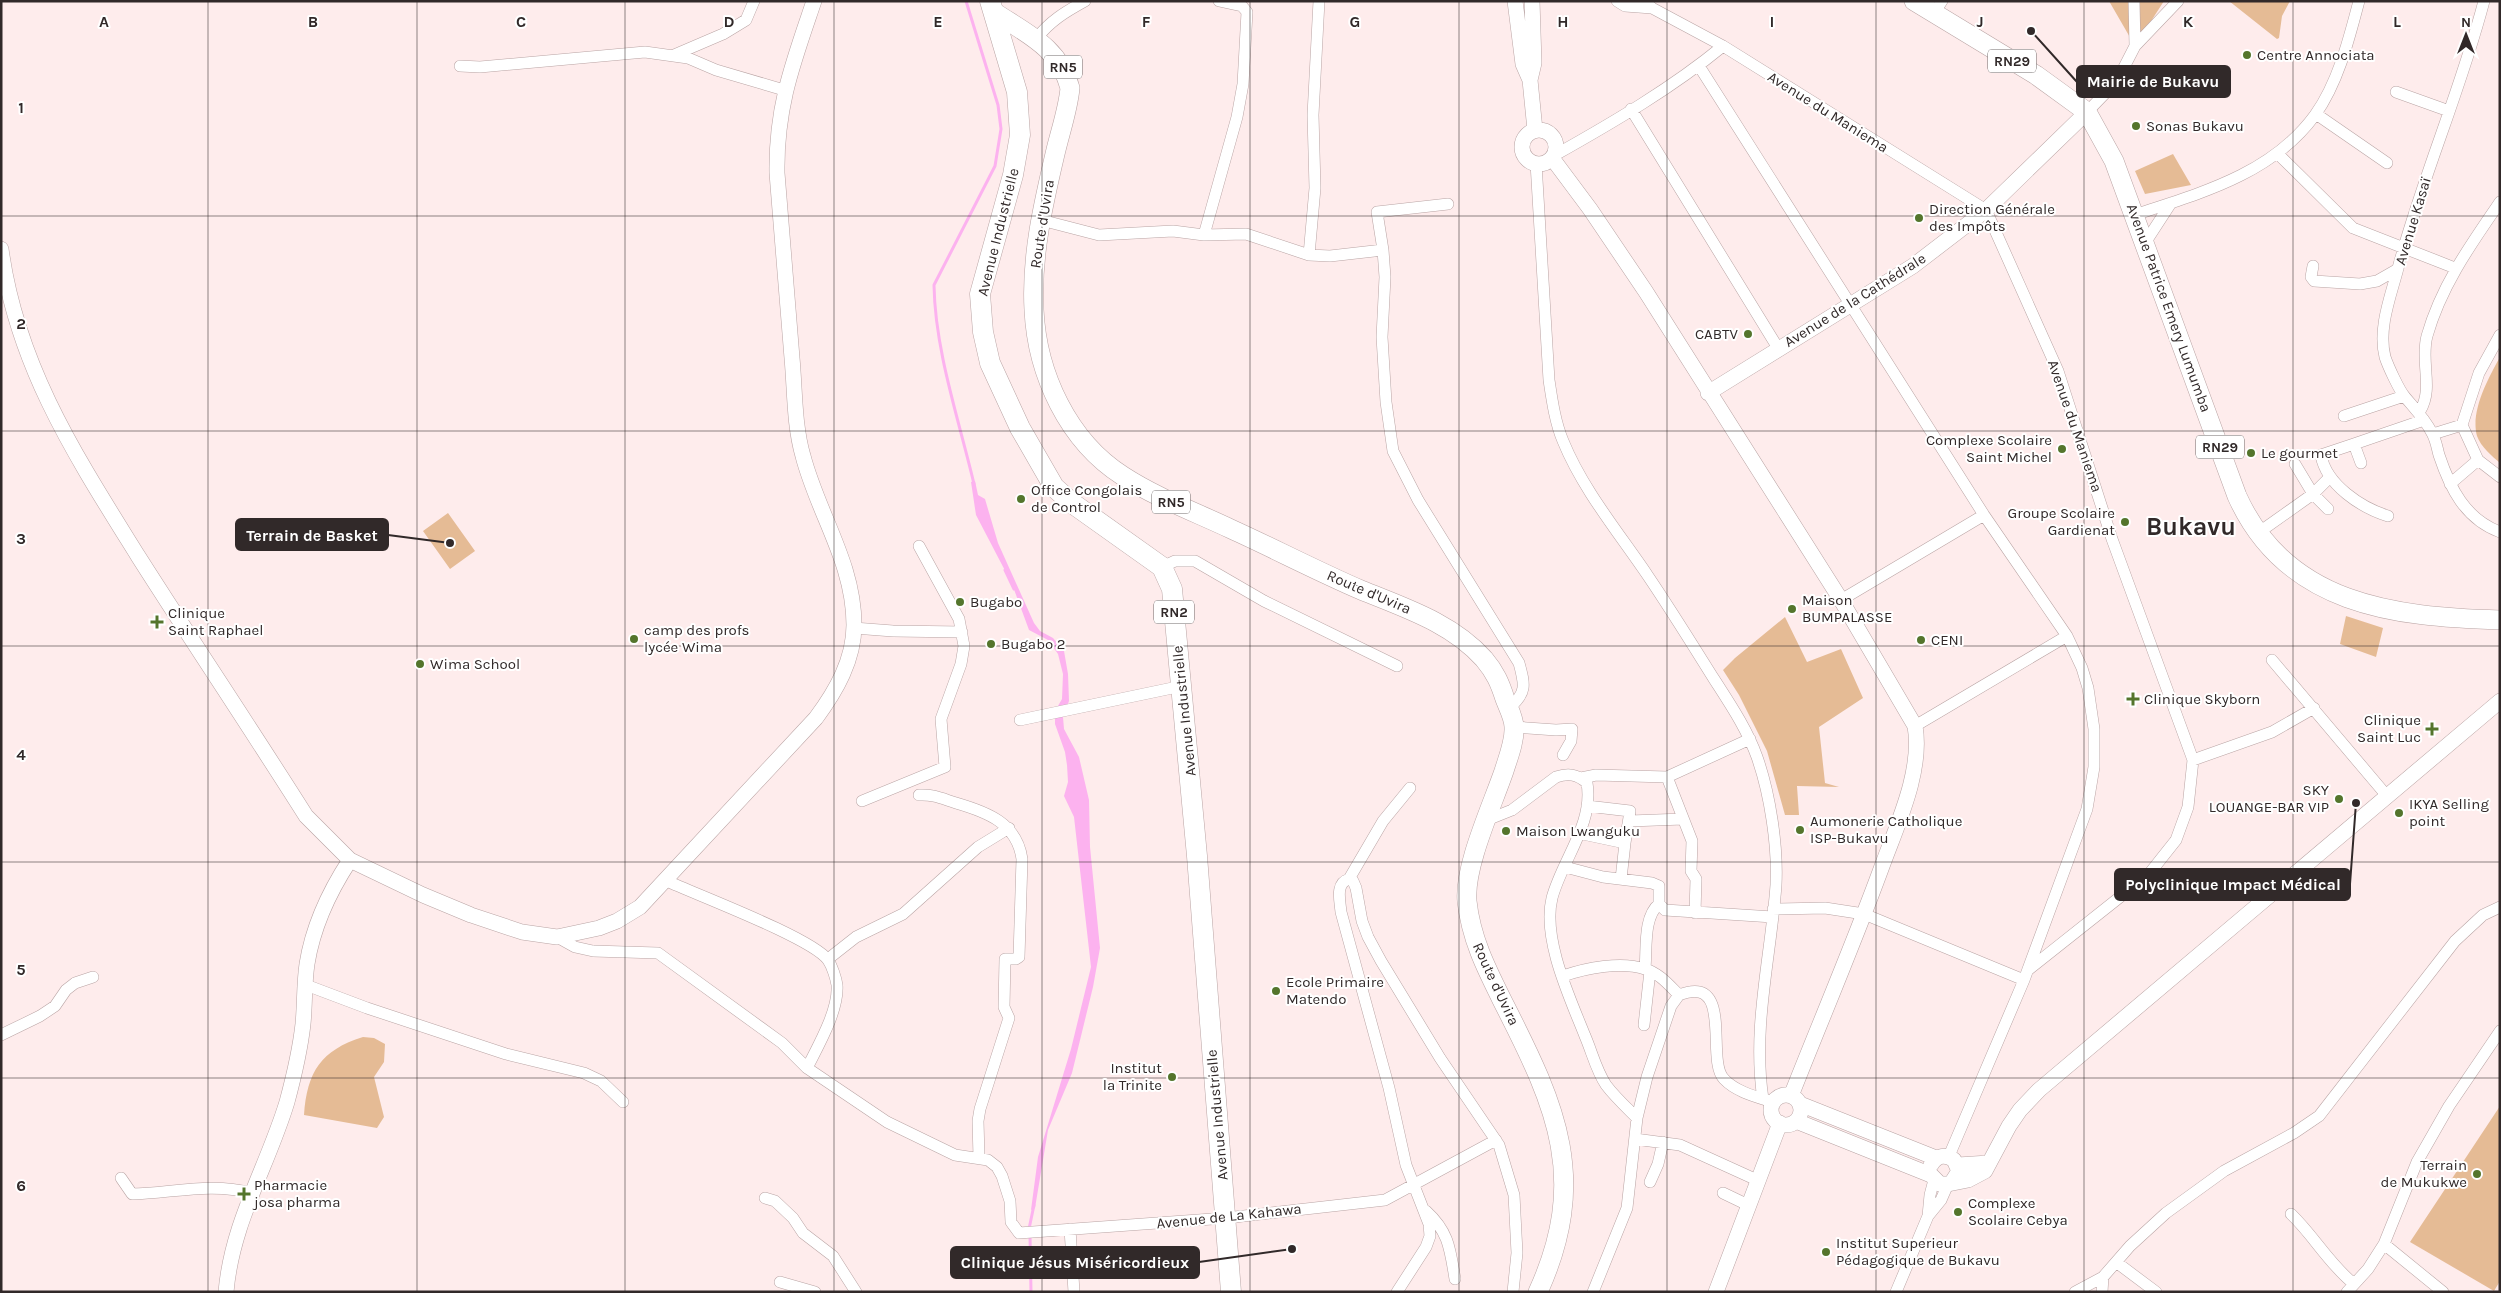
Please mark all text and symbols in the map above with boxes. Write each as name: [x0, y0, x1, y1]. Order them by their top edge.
north arrow: [2441, 10, 2491, 60]
text: A: [99, 12, 109, 31]
text: B: [308, 12, 318, 31]
text: C: [516, 12, 526, 31]
text: D: [724, 12, 735, 31]
text: E: [933, 12, 943, 31]
text: F: [1142, 12, 1151, 31]
text: G: [1350, 12, 1360, 31]
text: H: [1557, 12, 1569, 31]
text: I: [1770, 12, 1774, 31]
text: J: [1976, 12, 1984, 31]
text: K: [2183, 12, 2194, 31]
text: L: [2393, 12, 2401, 31]
text: N: [2461, 14, 2471, 31]
place label: Centre Annociata: [2257, 46, 2375, 64]
road number: RN29: [1988, 49, 2036, 72]
marker: Centre Annociata: [2241, 49, 2253, 61]
road number: RN5: [1044, 56, 1082, 78]
callout: Mairie de Bukavu: [2077, 66, 2230, 97]
street label: Avenue du Maniema: [1764, 68, 1892, 156]
text: Mairie de Bukavu: [2087, 72, 2219, 91]
text: 1: [18, 98, 24, 117]
place label: Sonas Bukavu: [2146, 117, 2244, 135]
marker: Sonas Bukavu: [2130, 120, 2142, 132]
street label: Avenue Industrielle: [973, 166, 1023, 298]
street label: Avenue Kasaï: [2391, 174, 2435, 267]
street label: Route d'Uvira: [1026, 178, 1058, 270]
place label: Direction Générale des Impôts: [1929, 200, 2055, 235]
street label: Avenue Patrice Emery Lumumba: [2123, 201, 2215, 415]
marker: Direction Générale des Impôts: [1913, 212, 1925, 224]
street label: Avenue de la Cathédrale: [1781, 249, 1929, 351]
text: 2: [16, 314, 26, 333]
place label: CABTV: [1695, 325, 1739, 343]
marker: CABTV: [1742, 328, 1754, 340]
street label: Avenue du Maniema: [2044, 357, 2106, 495]
place label: Complexe Scolaire Saint Michel: [1926, 431, 2052, 466]
road number: RN29: [2196, 436, 2244, 458]
marker: Complexe Scolaire Saint Michel: [2056, 443, 2068, 455]
place label: Le gourmet: [2261, 444, 2338, 462]
marker: Le gourmet: [2245, 447, 2257, 459]
place label: Office Congolais de Control: [1031, 481, 1142, 516]
road number: RN5: [1152, 491, 1190, 514]
marker: Office Congolais de Control: [1015, 493, 1027, 505]
place label: Groupe Scolaire Gardienat: [2008, 504, 2115, 539]
district label: Bukavu: [2146, 512, 2236, 541]
marker: Groupe Scolaire Gardienat: [2119, 516, 2131, 528]
callout: Terrain de Basket: [236, 519, 388, 550]
text: Terrain de Basket: [246, 526, 378, 545]
text: 3: [16, 529, 26, 548]
street label: Route d'Uvira: [1324, 566, 1414, 618]
place label: Maison BUMPALASSE: [1802, 591, 1892, 626]
place label: Bugabo: [970, 593, 1022, 611]
marker: Bugabo: [954, 596, 966, 608]
road number: RN2: [1154, 600, 1194, 624]
marker: Maison BUMPALASSE: [1786, 603, 1798, 615]
place label: Clinique Saint Raphael: [168, 604, 263, 639]
marker: Clinique Saint Raphael: [150, 615, 164, 629]
place label: camp des profs lycée Wima: [644, 621, 749, 656]
place label: CENI: [1931, 631, 1963, 649]
marker: camp des profs lycée Wima: [628, 633, 640, 645]
marker: CENI: [1915, 634, 1927, 646]
place label: Bugabo 2: [1001, 635, 1065, 653]
marker: Bugabo 2: [985, 638, 997, 650]
street label: Avenue Industrielle: [1168, 645, 1200, 777]
place label: Wima School: [430, 655, 520, 673]
marker: Wima School: [414, 658, 426, 670]
place label: Clinique Skyborn: [2144, 690, 2260, 708]
marker: Clinique Skyborn: [2126, 692, 2140, 706]
place label: Clinique Saint Luc: [2357, 711, 2421, 746]
marker: Clinique Saint Luc: [2425, 722, 2439, 736]
text: 4: [16, 745, 26, 764]
place label: SKY LOUANGE-BAR VIP: [2209, 781, 2330, 816]
marker: SKY LOUANGE-BAR VIP: [2333, 793, 2345, 805]
place label: IKYA Selling point: [2409, 795, 2489, 830]
marker: IKYA Selling point: [2393, 807, 2405, 819]
place label: Aumonerie Catholique ISP-Bukavu: [1810, 812, 1962, 847]
place label: Maison Lwanguku: [1516, 822, 1640, 840]
marker: Aumonerie Catholique ISP-Bukavu: [1794, 824, 1806, 836]
marker: Maison Lwanguku: [1500, 825, 1512, 837]
callout: Polyclinique Impact Médical: [2115, 869, 2350, 900]
text: Polyclinique Impact Médical: [2125, 875, 2341, 894]
street label: Route d'Uvira: [1469, 940, 1523, 1028]
text: 5: [16, 960, 26, 979]
place label: Ecole Primaire Matendo: [1286, 973, 1384, 1008]
marker: Ecole Primaire Matendo: [1270, 985, 1282, 997]
street label: Avenue Industrielle: [1202, 1049, 1232, 1181]
place label: Institut la Trinite: [1103, 1059, 1162, 1094]
marker: Institut la Trinite: [1166, 1071, 1178, 1083]
place label: Terrain de Mukukwe: [2381, 1156, 2467, 1191]
marker: Terrain de Mukukwe: [2471, 1168, 2483, 1180]
text: 6: [16, 1176, 26, 1195]
place label: Pharmacie josa pharma: [252, 1176, 340, 1211]
marker: Pharmacie josa pharma: [238, 1188, 250, 1200]
place label: Complexe Scolaire Cebya: [1968, 1194, 2068, 1229]
street label: Avenue de La Kahawa: [1156, 1199, 1302, 1233]
marker: Complexe Scolaire Cebya: [1952, 1206, 1964, 1218]
place label: Institut Superieur Pédagogique de Bukavu: [1836, 1234, 2000, 1269]
marker: Institut Superieur Pédagogique de Bukavu: [1820, 1246, 1832, 1258]
callout: Clinique Jésus Miséricordieux: [951, 1247, 1199, 1278]
text: Clinique Jésus Miséricordieux: [961, 1253, 1189, 1272]

